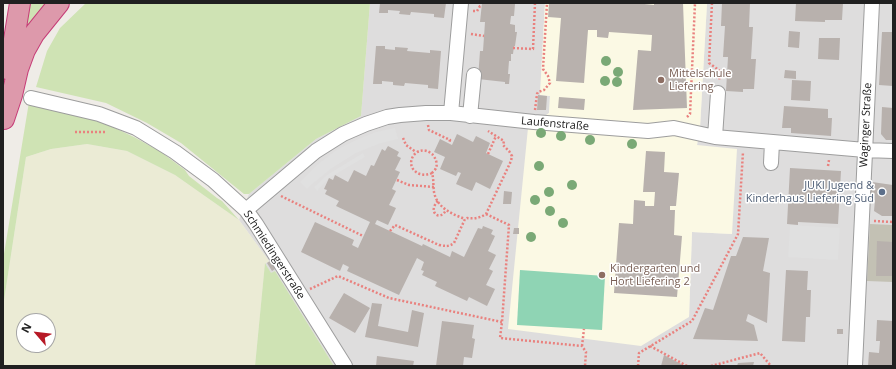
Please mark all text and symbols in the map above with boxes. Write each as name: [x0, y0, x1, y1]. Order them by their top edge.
place label: Mittelschule Liefering: [669, 67, 731, 93]
marker: Mittelschule Liefering: [656, 75, 666, 85]
street label: Waginger Straße: [857, 82, 875, 168]
street label: Laufenstraße: [521, 114, 589, 134]
place label: JUKI Jugend & Kinderhaus Liefering Süd: [746, 179, 874, 205]
marker: JUKI Jugend & Kinderhaus Liefering Süd: [877, 187, 887, 197]
street label: Schmiedingerstraße: [240, 208, 308, 302]
place label: Kindergarten und Hort Liefering 2: [610, 262, 700, 288]
marker: Kindergarten und Hort Liefering 2: [597, 270, 607, 280]
north arrow: [16, 313, 56, 353]
text: N: [17, 320, 35, 335]

